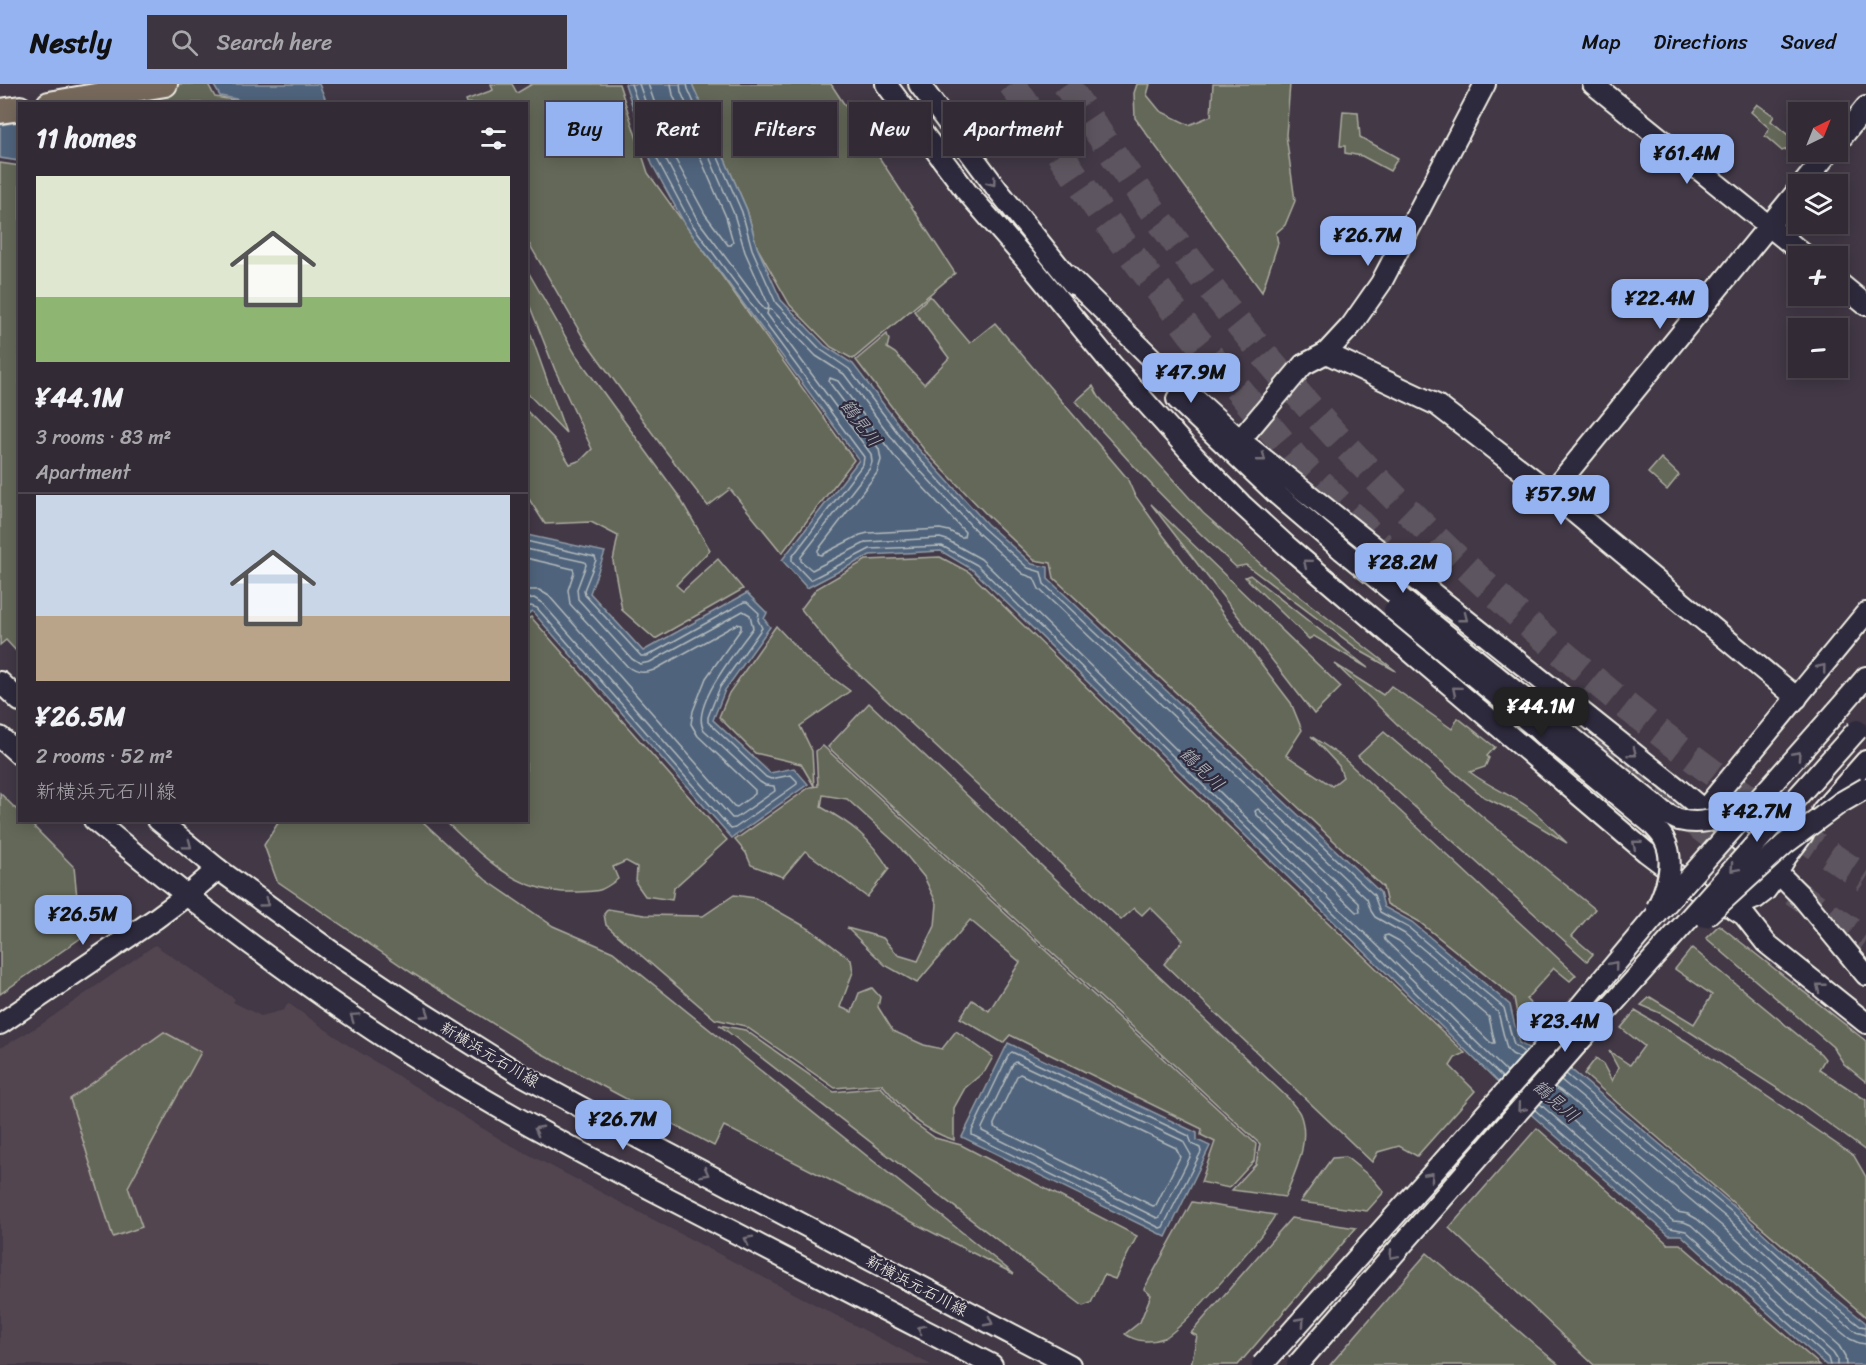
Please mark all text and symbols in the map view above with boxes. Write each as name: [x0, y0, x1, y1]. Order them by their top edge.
search box: [147, 15, 567, 69]
text: Nestly: [30, 18, 111, 67]
text: Search here: [216, 23, 332, 62]
text: Map: [1582, 23, 1620, 61]
text: Directions: [1653, 23, 1748, 61]
text: Saved: [1781, 23, 1836, 61]
icon: search: [168, 26, 201, 59]
chip: Buy: [546, 102, 623, 156]
chip: Rent: [635, 102, 721, 156]
chip: Filters: [733, 102, 837, 156]
chip: New: [849, 102, 931, 156]
chip: Apartment: [943, 102, 1084, 156]
north arrow: [1788, 102, 1848, 162]
map controls: [1788, 102, 1848, 378]
text: 11 homes: [36, 115, 136, 161]
icon: filters: [477, 122, 510, 155]
pin: ¥61.4M: [1638, 134, 1736, 185]
text: ¥61.4M: [1654, 136, 1720, 171]
button: layers: [1788, 174, 1848, 234]
one-way arrow: [984, 175, 995, 186]
icon: home: [219, 215, 327, 323]
pin: ¥26.7M: [1319, 216, 1417, 267]
text: ¥26.7M: [1334, 218, 1402, 253]
button: +: [1788, 246, 1848, 306]
pin: ¥22.4M: [1611, 279, 1709, 330]
text: ¥22.4M: [1625, 281, 1695, 316]
button: −: [1788, 318, 1848, 378]
pin: ¥47.9M: [1142, 353, 1240, 404]
text: ¥47.9M: [1156, 355, 1226, 390]
text: ¥44.1M: [36, 374, 123, 420]
water label: 鶴見川: [832, 392, 890, 454]
text: 3 rooms · 83 m²: [36, 420, 171, 455]
one-way arrow: [1255, 450, 1266, 461]
text: Apartment: [36, 455, 130, 490]
pin: ¥57.9M: [1512, 475, 1610, 526]
text: ¥57.9M: [1526, 477, 1596, 512]
icon: home: [219, 534, 327, 642]
pin: ¥28.2M: [1354, 543, 1452, 594]
text: ¥28.2M: [1369, 545, 1437, 580]
one-way arrow: [1303, 560, 1314, 571]
one-way arrow: [1457, 611, 1468, 622]
one-way arrow: [1814, 664, 1825, 675]
one-way arrow: [1452, 686, 1463, 697]
pin: ¥44.1M: [1492, 687, 1590, 738]
text: ¥44.1M: [1507, 689, 1575, 724]
text: ¥26.5M: [36, 693, 125, 739]
text: 2 rooms · 52 m²: [36, 739, 173, 774]
water label: 鶴見川: [1171, 739, 1233, 799]
one-way arrow: [1626, 745, 1637, 756]
one-way arrow: [1790, 751, 1801, 762]
text: 新横浜元石川線: [36, 774, 176, 809]
pin: ¥42.7M: [1708, 792, 1806, 843]
text: ¥42.7M: [1723, 794, 1791, 829]
one-way arrow: [181, 838, 192, 849]
one-way arrow: [1632, 840, 1643, 851]
one-way arrow: [1730, 861, 1741, 872]
pin: ¥26.5M: [34, 895, 132, 946]
one-way arrow: [259, 896, 270, 907]
text: ¥26.5M: [49, 897, 117, 932]
one-way arrow: [1606, 961, 1617, 972]
one-way arrow: [1816, 984, 1827, 995]
pin: ¥23.4M: [1516, 1002, 1614, 1053]
text: ¥23.4M: [1531, 1004, 1599, 1039]
one-way arrow: [419, 1007, 430, 1018]
one-way arrow: [350, 1013, 361, 1024]
street label: 新横浜元石川線: [434, 1013, 545, 1096]
water label: 鶴見川: [1525, 1071, 1587, 1131]
pin: ¥26.7M: [574, 1100, 672, 1151]
one-way arrow: [1517, 1101, 1528, 1112]
text: ¥26.7M: [589, 1102, 657, 1137]
one-way arrow: [533, 1126, 544, 1137]
one-way arrow: [698, 1166, 709, 1177]
one-way arrow: [1423, 1172, 1434, 1182]
one-way arrow: [743, 1235, 754, 1247]
street label: 新横浜元石川線: [861, 1246, 973, 1325]
one-way arrow: [1389, 1248, 1400, 1259]
one-way arrow: [982, 1315, 993, 1326]
one-way arrow: [1294, 1317, 1305, 1328]
one-way arrow: [917, 1324, 928, 1336]

